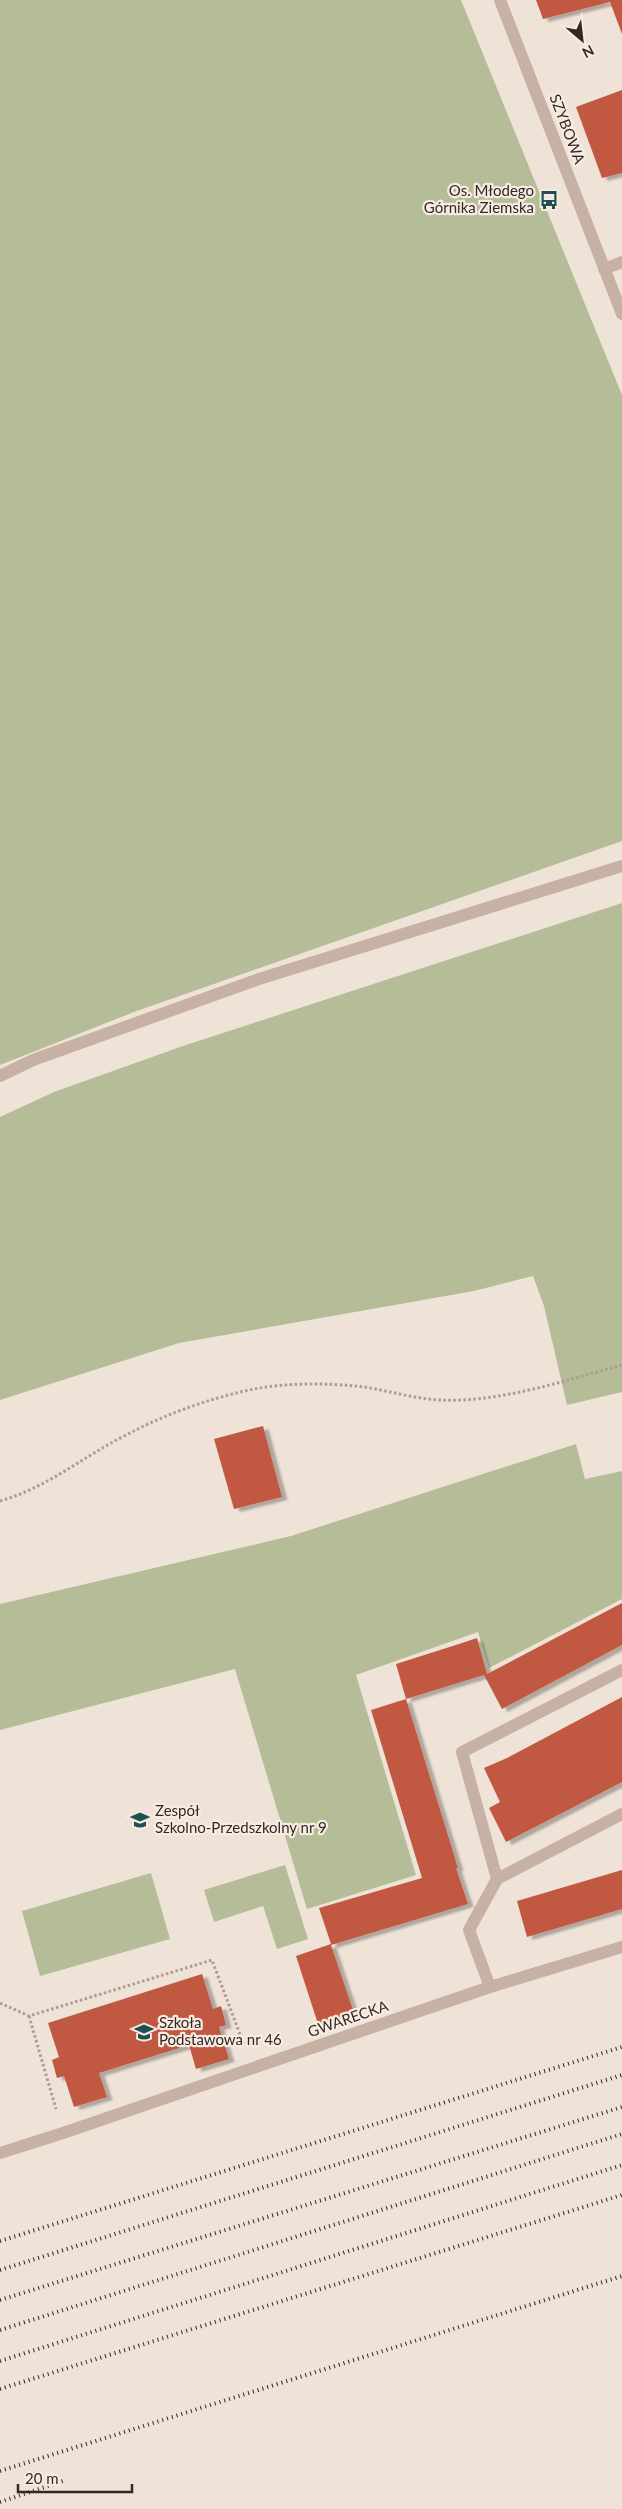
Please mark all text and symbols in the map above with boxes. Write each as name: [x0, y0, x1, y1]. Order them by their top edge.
north arrow: [557, 15, 607, 65]
text: N: [580, 42, 597, 62]
street label: SZYBOWA: [546, 91, 590, 167]
place label: Os. Młodego Górnika Ziemska: [424, 181, 534, 216]
bus stop icon: Os. Młodego Górnika Ziemska: [538, 189, 560, 211]
place label: Zespół Szkolno-Przedszkolny nr 9: [155, 1801, 327, 1836]
school or university icon: Zespół Szkolno-Przedszkolny nr 9: [129, 1809, 151, 1831]
street label: GWARECKA: [305, 1996, 391, 2040]
place label: Szkoła Podstawowa nr 46: [159, 2013, 282, 2048]
school or university icon: Szkoła Podstawowa nr 46: [133, 2021, 155, 2043]
scale bar: [18, 2462, 131, 2494]
text: 20 m: [25, 2469, 59, 2487]

